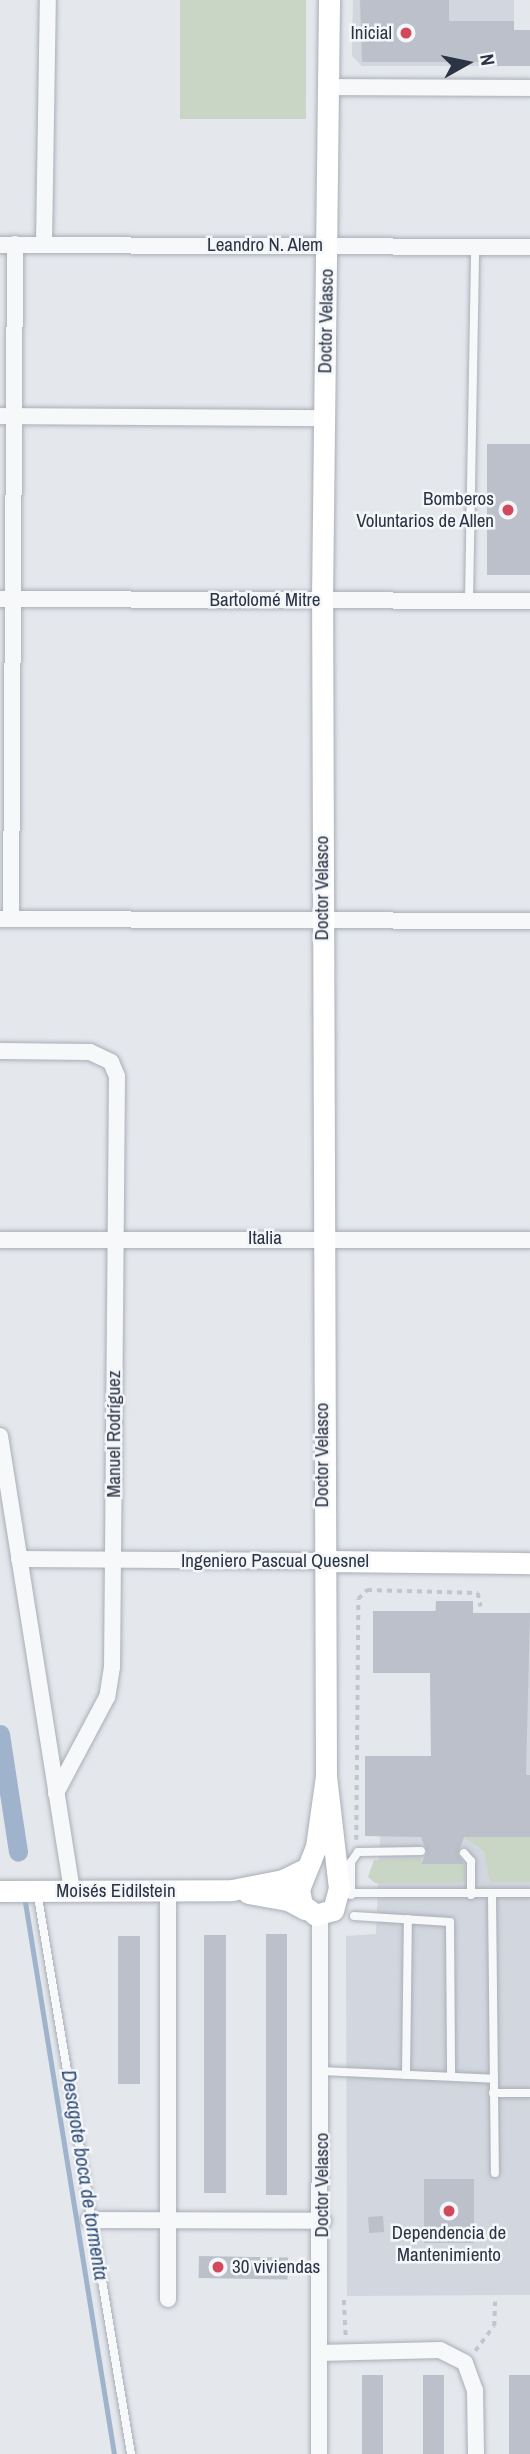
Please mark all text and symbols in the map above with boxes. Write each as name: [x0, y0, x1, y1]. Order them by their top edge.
place label: Inicial: [350, 22, 392, 44]
marker: Inicial: [398, 25, 414, 41]
north arrow: [432, 28, 502, 98]
text: N: [474, 52, 501, 67]
street label: Leandro N. Alem: [207, 234, 323, 256]
street label: Doctor Velasco: [314, 268, 338, 374]
place label: Bomberos Voluntarios de Allen: [355, 488, 494, 532]
marker: Bomberos Voluntarios de Allen: [500, 502, 516, 518]
street label: Bartolomé Mitre: [210, 589, 320, 611]
street label: Doctor Velasco: [311, 836, 333, 940]
street label: Italia: [248, 1227, 282, 1249]
street label: Manuel Rodríguez: [103, 1370, 125, 1498]
street label: Doctor Velasco: [311, 1403, 333, 1507]
street label: Ingeniero Pascual Quesnel: [181, 1550, 369, 1572]
street label: Moisés Eidilstein: [56, 1880, 176, 1902]
water label: Desagote boca de tormenta: [56, 2068, 114, 2282]
street label: Doctor Velasco: [311, 2133, 333, 2237]
marker: Dependencia de Mantenimiento: [441, 2203, 457, 2219]
place label: Dependencia de Mantenimiento: [392, 2222, 506, 2266]
place label: 30 viviendas: [232, 2256, 320, 2278]
marker: 30 viviendas: [210, 2259, 226, 2275]

